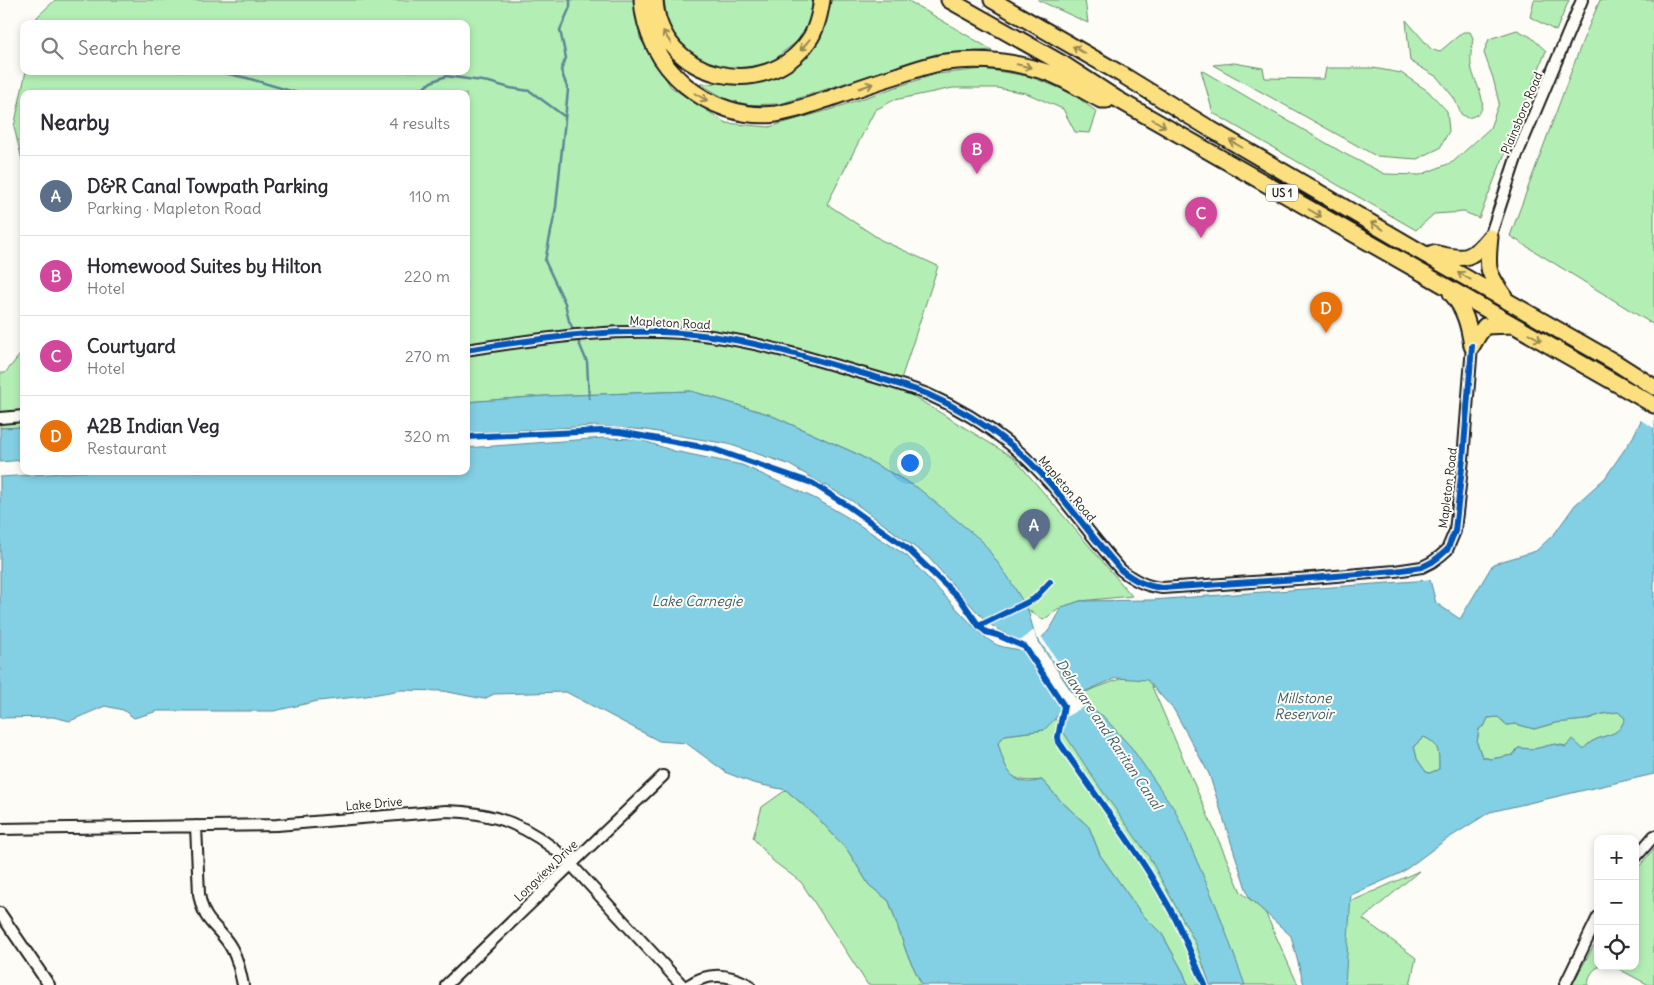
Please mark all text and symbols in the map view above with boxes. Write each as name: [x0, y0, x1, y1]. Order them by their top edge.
search box: [20, 20, 470, 75]
one-way arrow: [662, 30, 672, 44]
icon: search: [38, 34, 66, 62]
text: Search here: [78, 36, 181, 60]
one-way arrow: [800, 38, 811, 51]
one-way arrow: [1072, 45, 1087, 54]
one-way arrow: [1016, 62, 1032, 71]
street label: Plainsboro Road: [1497, 69, 1546, 156]
one-way arrow: [858, 81, 873, 90]
one-way arrow: [694, 92, 709, 102]
text: Nearby: [40, 109, 110, 136]
text: 4 results: [389, 113, 450, 133]
one-way arrow: [1151, 119, 1166, 129]
pin: B: [961, 133, 993, 174]
one-way arrow: [1230, 139, 1244, 149]
text: D&R Canal Towpath Parking: [87, 174, 328, 198]
road number: US 1: [1266, 184, 1298, 202]
text: A: [51, 186, 61, 206]
text: 110 m: [409, 186, 450, 206]
pin: C: [1185, 197, 1217, 238]
text: Parking · Mapleton Road: [87, 198, 261, 218]
one-way arrow: [1308, 208, 1322, 218]
one-way arrow: [1369, 221, 1384, 231]
text: Homewood Suites by Hilton: [87, 254, 322, 278]
text: B: [51, 266, 61, 286]
text: 220 m: [404, 266, 450, 286]
one-way arrow: [1457, 271, 1472, 280]
text: Hotel: [87, 278, 125, 298]
pin: D: [1310, 292, 1342, 333]
street label: Mapleton Road: [629, 313, 711, 332]
one-way arrow: [1528, 332, 1542, 342]
text: Courtyard: [87, 334, 176, 358]
text: C: [51, 346, 61, 366]
text: 270 m: [405, 346, 450, 366]
text: Hotel: [87, 358, 125, 378]
text: A2B Indian Veg: [87, 414, 220, 438]
text: D: [50, 426, 62, 446]
text: 320 m: [404, 426, 450, 446]
text: Restaurant: [87, 438, 167, 458]
street label: Mapleton Road: [1435, 447, 1460, 529]
your location: [897, 450, 923, 476]
street label: Mapleton Road: [1036, 453, 1099, 525]
pin: A: [1018, 509, 1050, 550]
water label: Lake Carnegie: [652, 592, 744, 610]
water label: Delaware and Raritan Canal: [1052, 655, 1167, 814]
water label: Millstone Reservoir: [1274, 689, 1336, 723]
street label: Lake Drive: [345, 794, 403, 813]
map controls: [1594, 835, 1639, 970]
button: +: [1594, 835, 1639, 880]
street label: Longview Drive: [511, 837, 581, 905]
button: −: [1594, 880, 1639, 925]
button: locate: [1594, 925, 1639, 970]

